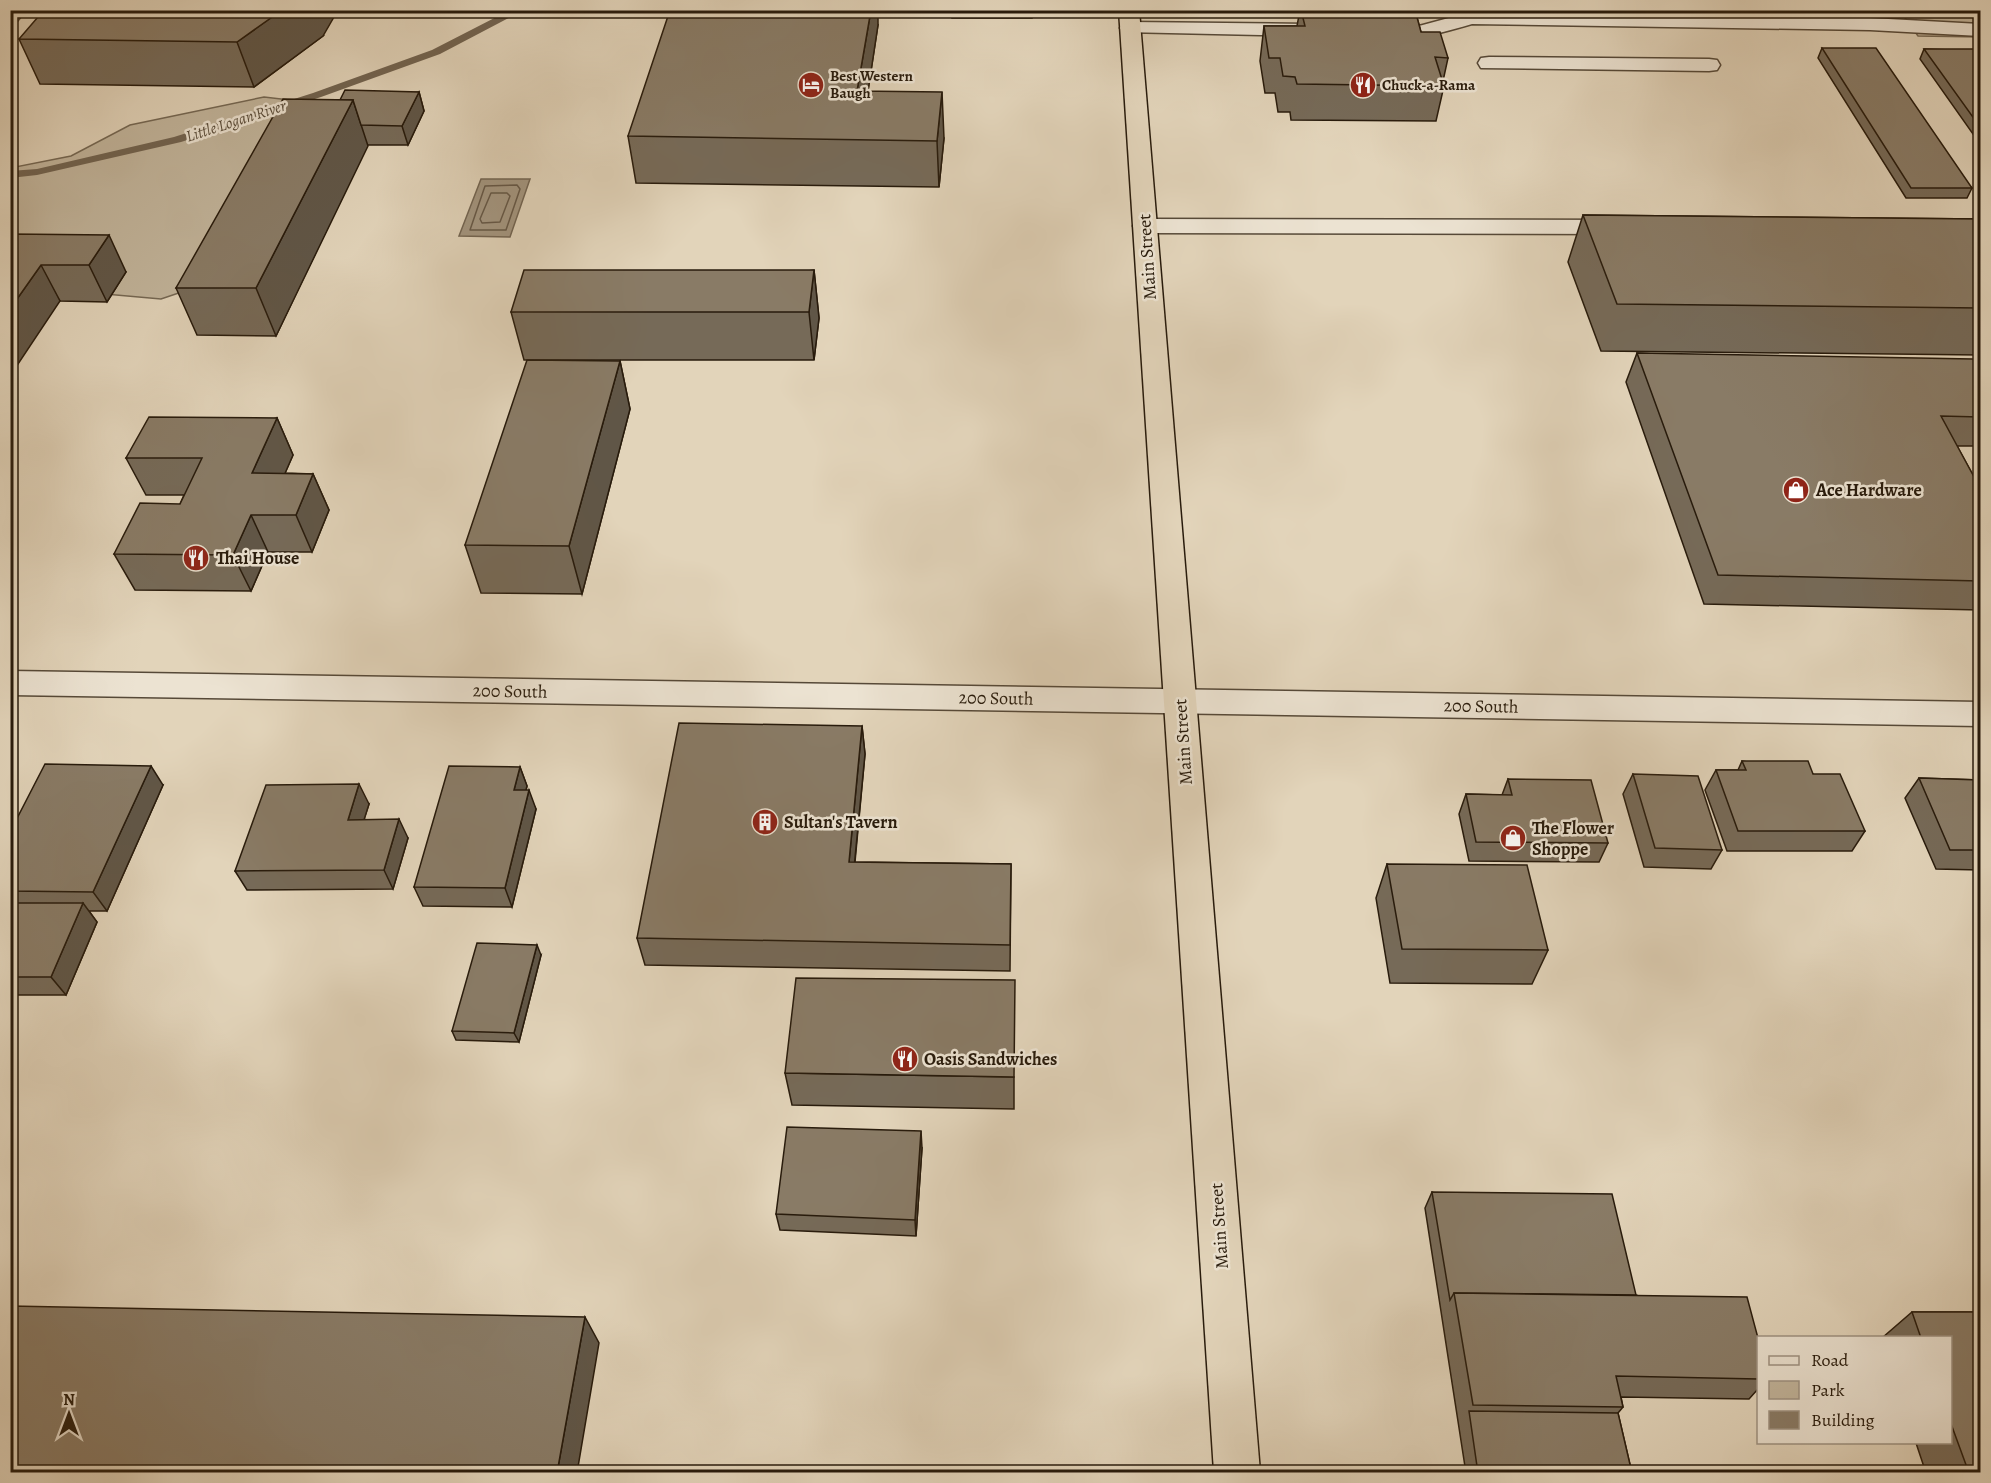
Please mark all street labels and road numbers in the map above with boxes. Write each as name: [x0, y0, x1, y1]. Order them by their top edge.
street label: Main Street: [1132, 213, 1162, 301]
street label: 200 South: [472, 678, 548, 704]
street label: 200 South: [958, 685, 1034, 711]
street label: 200 South: [1443, 693, 1519, 719]
street label: Main Street: [1168, 698, 1198, 786]
street label: Main Street: [1204, 1182, 1234, 1270]

